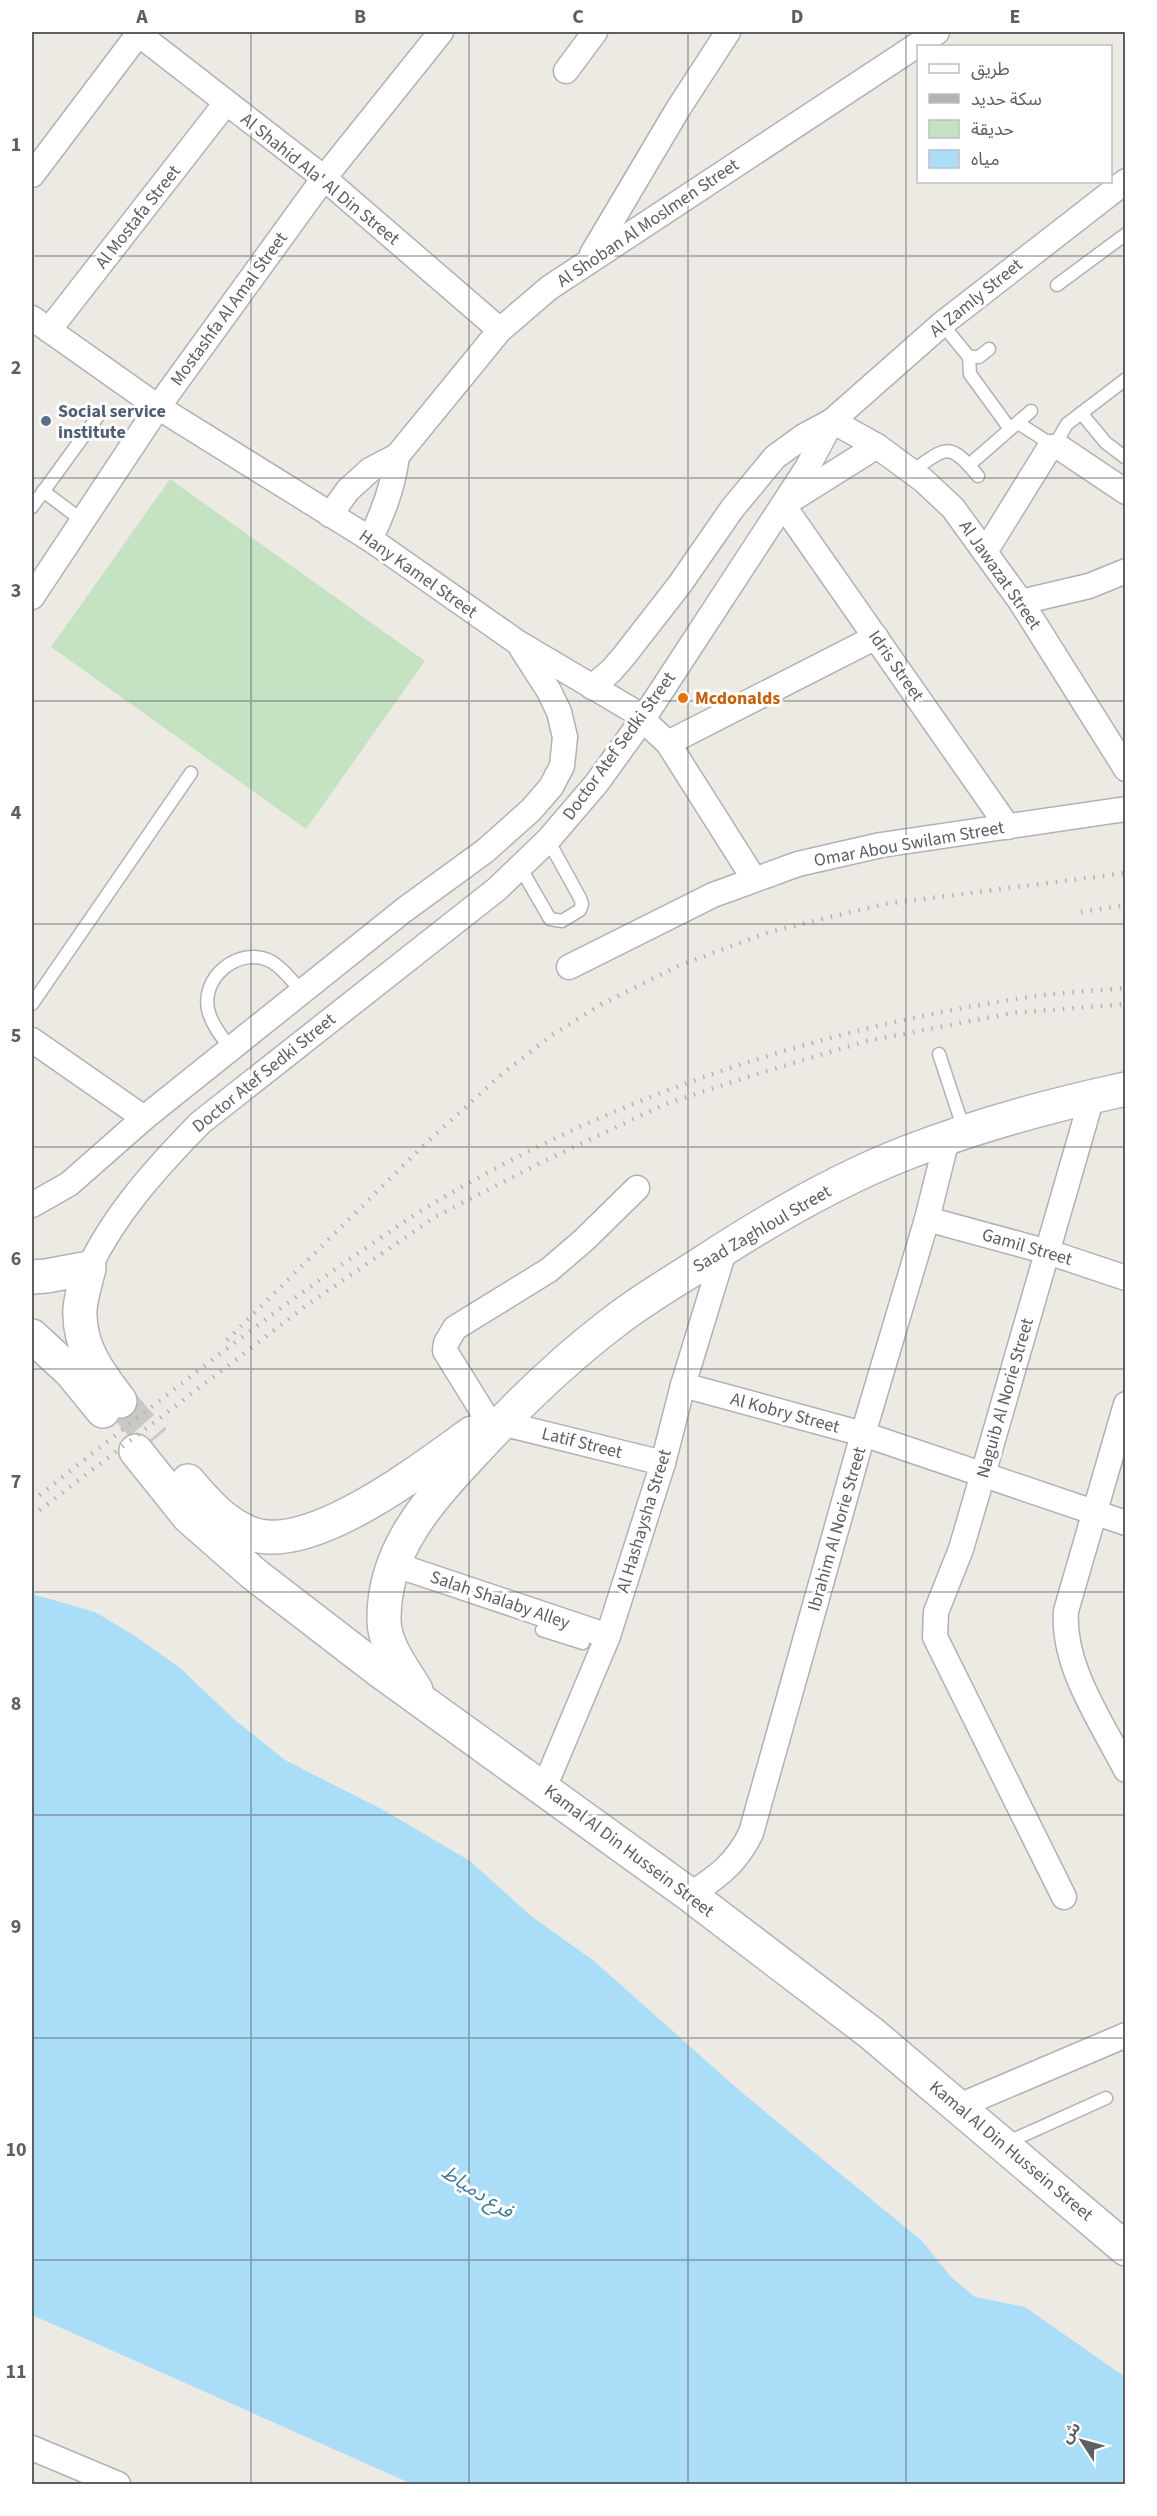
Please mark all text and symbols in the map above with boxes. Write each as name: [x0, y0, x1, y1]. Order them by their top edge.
text: A: [135, 3, 148, 31]
text: B: [354, 3, 366, 31]
text: C: [572, 3, 584, 31]
text: D: [791, 3, 803, 31]
text: E: [1010, 3, 1020, 31]
legend: [917, 45, 1112, 183]
text: طريق: [971, 57, 1010, 82]
text: سكة حديد: [971, 87, 1042, 112]
street label: Al Shahid Ala' Al Din Street: [235, 107, 405, 251]
text: حديقة: [971, 117, 1014, 142]
text: 1: [11, 131, 21, 159]
text: مياه: [971, 147, 1000, 172]
street label: Al Shoban Al Moslmen Street: [552, 153, 744, 293]
street label: Al Mostafa Street: [90, 160, 186, 274]
street label: Mostashfa Al Amal Street: [165, 227, 293, 391]
street label: Al Zamly Street: [924, 253, 1028, 343]
text: 2: [11, 354, 21, 382]
place label: Social service institute: [58, 399, 166, 445]
marker: Social service institute: [39, 414, 53, 428]
street label: Al Jawazat Street: [953, 515, 1047, 635]
street label: Hany Kamel Street: [354, 524, 482, 624]
text: 3: [11, 577, 21, 605]
street label: Idris Street: [862, 625, 930, 707]
street label: Doctor Atef Sedki Street: [557, 667, 681, 825]
place label: Mcdonalds: [695, 686, 780, 711]
marker: Mcdonalds: [676, 691, 690, 705]
text: 4: [11, 799, 22, 827]
street label: Omar Abou Swilam Street: [812, 815, 1006, 873]
street label: Doctor Atef Sedki Street: [187, 1007, 341, 1139]
text: 5: [11, 1022, 21, 1050]
street label: Saad Zaghloul Street: [688, 1179, 836, 1279]
street label: Gamil Street: [979, 1222, 1075, 1272]
text: 6: [11, 1245, 21, 1273]
street label: Naguib Al Norie Street: [970, 1315, 1040, 1481]
street label: Al Kobry Street: [728, 1386, 842, 1440]
street label: Latif Street: [539, 1421, 625, 1465]
street label: Ibrahim Al Norie Street: [802, 1444, 872, 1614]
street label: Al Hashaysha Street: [610, 1446, 678, 1596]
text: 7: [11, 1468, 21, 1496]
street label: Salah Shalaby Alley: [427, 1564, 574, 1636]
text: 8: [11, 1690, 21, 1718]
street label: Kamal Al Din Hussein Street: [539, 1779, 719, 1923]
text: 9: [11, 1913, 21, 1941]
street label: Kamal Al Din Hussein Street: [924, 2075, 1098, 2227]
text: 10: [5, 2136, 27, 2164]
water label: فرع دمياط: [436, 2158, 519, 2226]
text: 11: [5, 2358, 27, 2386]
north arrow: [1052, 2411, 1112, 2471]
text: ش: [1055, 2417, 1086, 2448]

